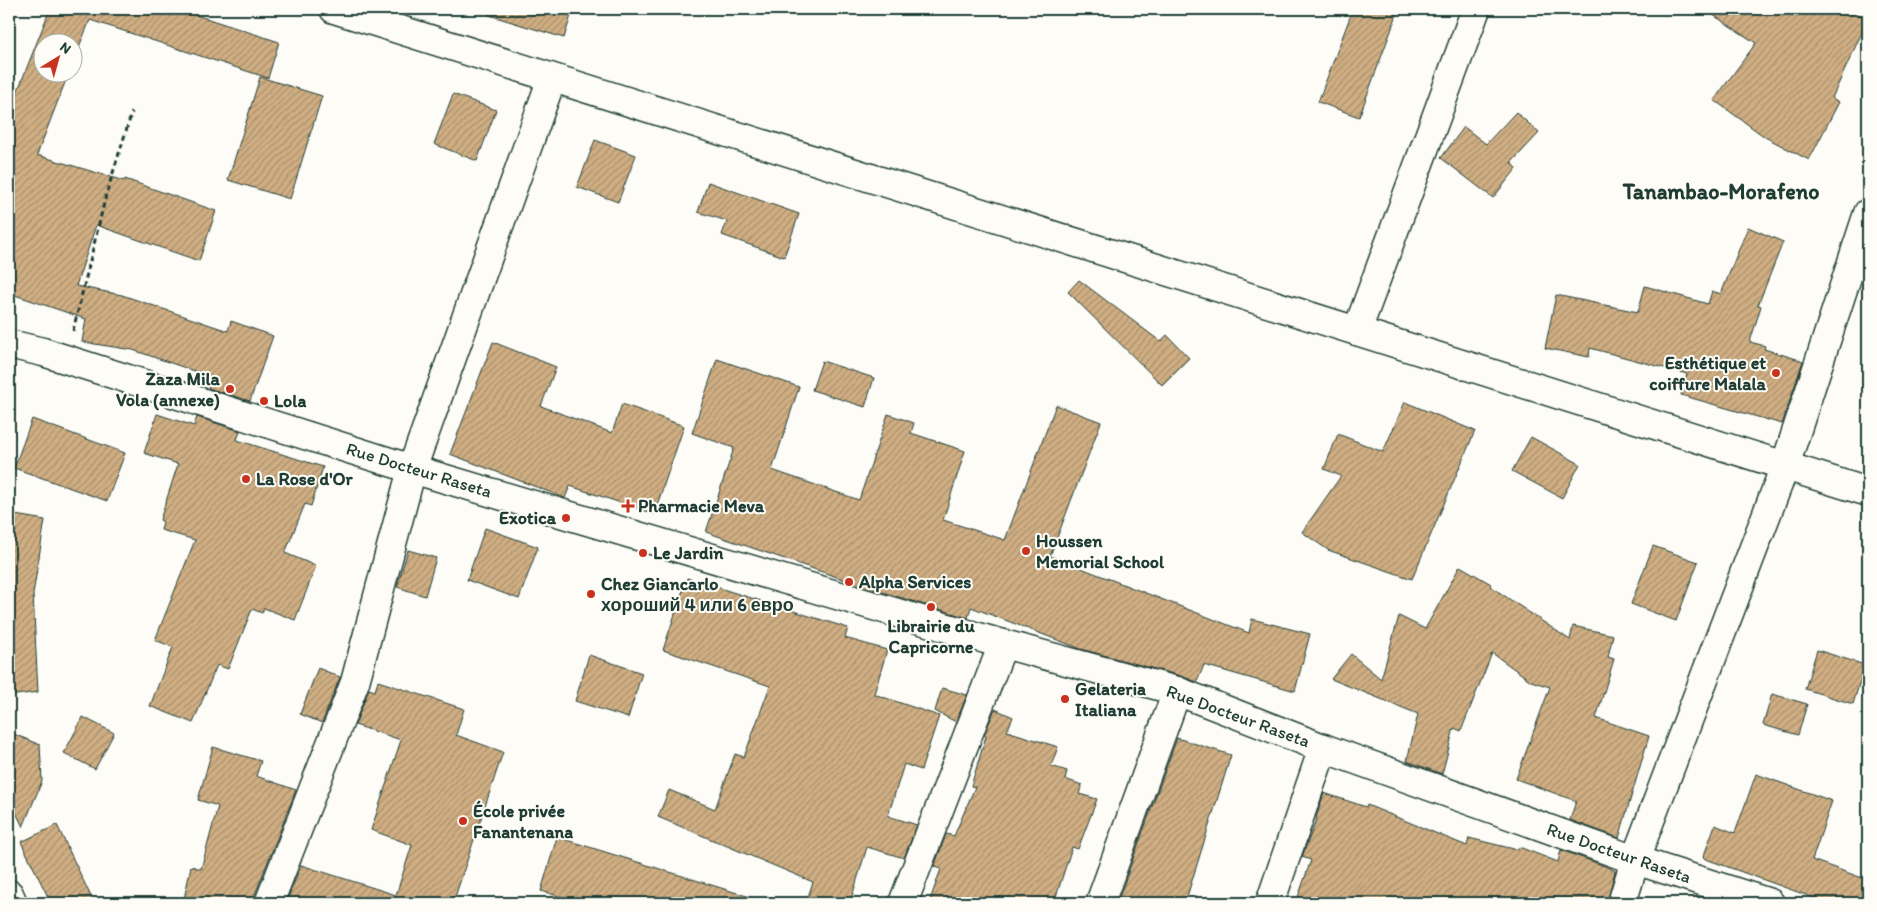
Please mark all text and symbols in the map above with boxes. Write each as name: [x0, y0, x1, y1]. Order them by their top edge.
north arrow: [32, 32, 82, 82]
text: N: [57, 38, 74, 58]
district label: Tanambao-Morafeno: [1622, 178, 1819, 205]
place label: Esthétique et coiffure Malala: [1649, 352, 1767, 395]
marker: Esthétique et coiffure Malala: [1770, 367, 1782, 379]
place label: Zaza Mila Vola (annexe): [116, 368, 221, 411]
marker: Zaza Mila Vola (annexe): [224, 383, 236, 395]
place label: Lola: [274, 390, 306, 412]
marker: Lola: [258, 395, 270, 407]
street label: Rue Docteur Raseta: [344, 437, 495, 503]
place label: La Rose d'Or: [256, 468, 354, 490]
marker: La Rose d'Or: [240, 473, 252, 485]
place label: Pharmacie Meva: [638, 495, 765, 517]
marker: Pharmacie Meva: [622, 500, 634, 512]
place label: Exotica: [499, 507, 557, 529]
marker: Exotica: [560, 512, 572, 524]
place label: Houssen Memorial School: [1036, 530, 1165, 573]
place label: Le Jardin: [653, 542, 724, 564]
marker: Houssen Memorial School: [1020, 545, 1032, 557]
marker: Le Jardin: [637, 547, 649, 559]
place label: Alpha Services: [858, 571, 971, 593]
place label: Chez Giancarlo хороший 4 или 6 евро: [601, 573, 794, 616]
marker: Alpha Services: [843, 576, 855, 588]
marker: Chez Giancarlo хороший 4 или 6 евро: [585, 588, 597, 600]
marker: Librairie du Capricorne: [925, 601, 937, 613]
place label: Librairie du Capricorne: [887, 615, 976, 658]
place label: Gelateria Italiana: [1075, 678, 1146, 721]
street label: Rue Docteur Raseta: [1163, 680, 1313, 752]
marker: Gelateria Italiana: [1059, 693, 1071, 705]
place label: École privée Fanantenana: [473, 800, 573, 843]
marker: École privée Fanantenana: [457, 815, 469, 827]
street label: Rue Docteur Raseta: [1544, 818, 1694, 888]

